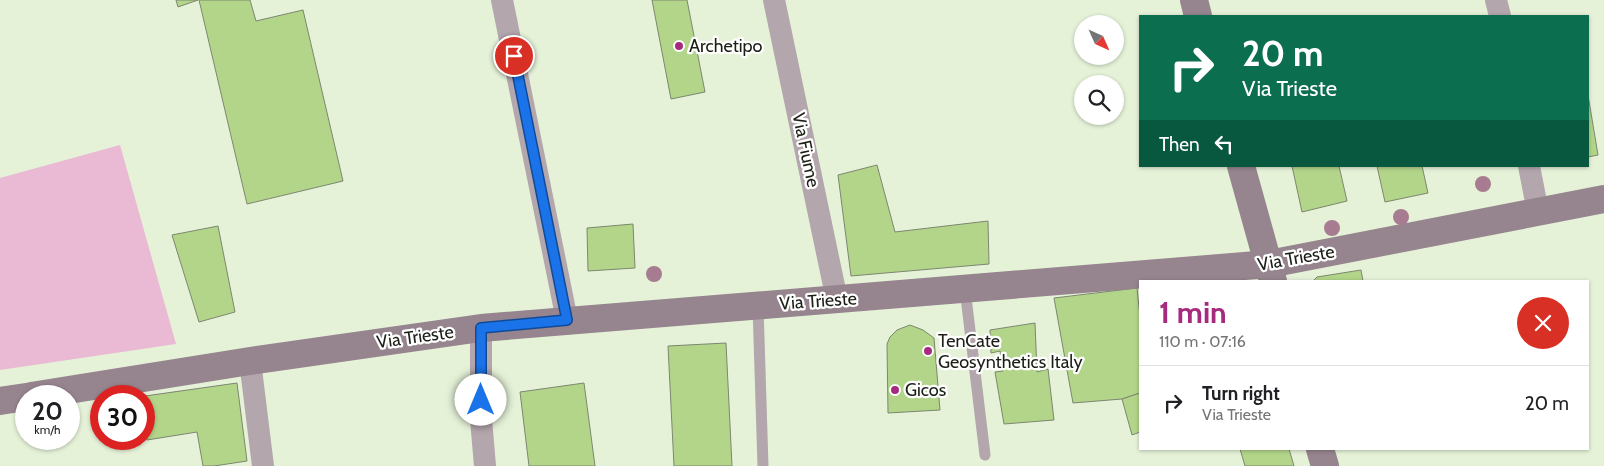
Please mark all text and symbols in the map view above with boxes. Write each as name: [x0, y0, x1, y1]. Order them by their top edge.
north arrow: [1074, 15, 1124, 65]
map controls: [1074, 15, 1124, 125]
text: 20 m: [1242, 32, 1324, 75]
pin: [493, 35, 535, 77]
place label: Archetipo: [689, 35, 763, 57]
icon: right: [1159, 35, 1224, 100]
marker: Archetipo: [673, 40, 685, 52]
icon: arrive: [500, 42, 528, 70]
button: search: [1074, 75, 1124, 125]
text: Via Trieste: [1242, 75, 1337, 102]
street label: Via Fiume: [787, 111, 825, 189]
icon: left: [1210, 130, 1238, 158]
text: Then: [1159, 133, 1200, 156]
street label: Via Trieste: [1256, 240, 1336, 276]
street label: Via Trieste: [778, 287, 858, 315]
text: 1 min: [1159, 294, 1227, 331]
button: close: [1517, 297, 1569, 349]
street label: Via Trieste: [375, 321, 455, 353]
place label: TenCate Geosynthetics Italy: [938, 330, 1083, 373]
text: 110 m · 07:16: [1159, 332, 1246, 351]
marker: TenCate Geosynthetics Italy: [922, 345, 934, 357]
position arrow: [454, 373, 506, 425]
place label: Gicos: [905, 379, 946, 401]
text: Turn right: [1202, 382, 1280, 405]
marker: Gicos: [889, 384, 901, 396]
speed limit sign: 30: [90, 385, 155, 450]
icon: right: [1159, 389, 1187, 417]
text: 20 m: [1525, 392, 1569, 415]
text: 20: [32, 396, 63, 426]
text: Via Trieste: [1202, 405, 1271, 424]
text: km/h: [34, 422, 61, 437]

